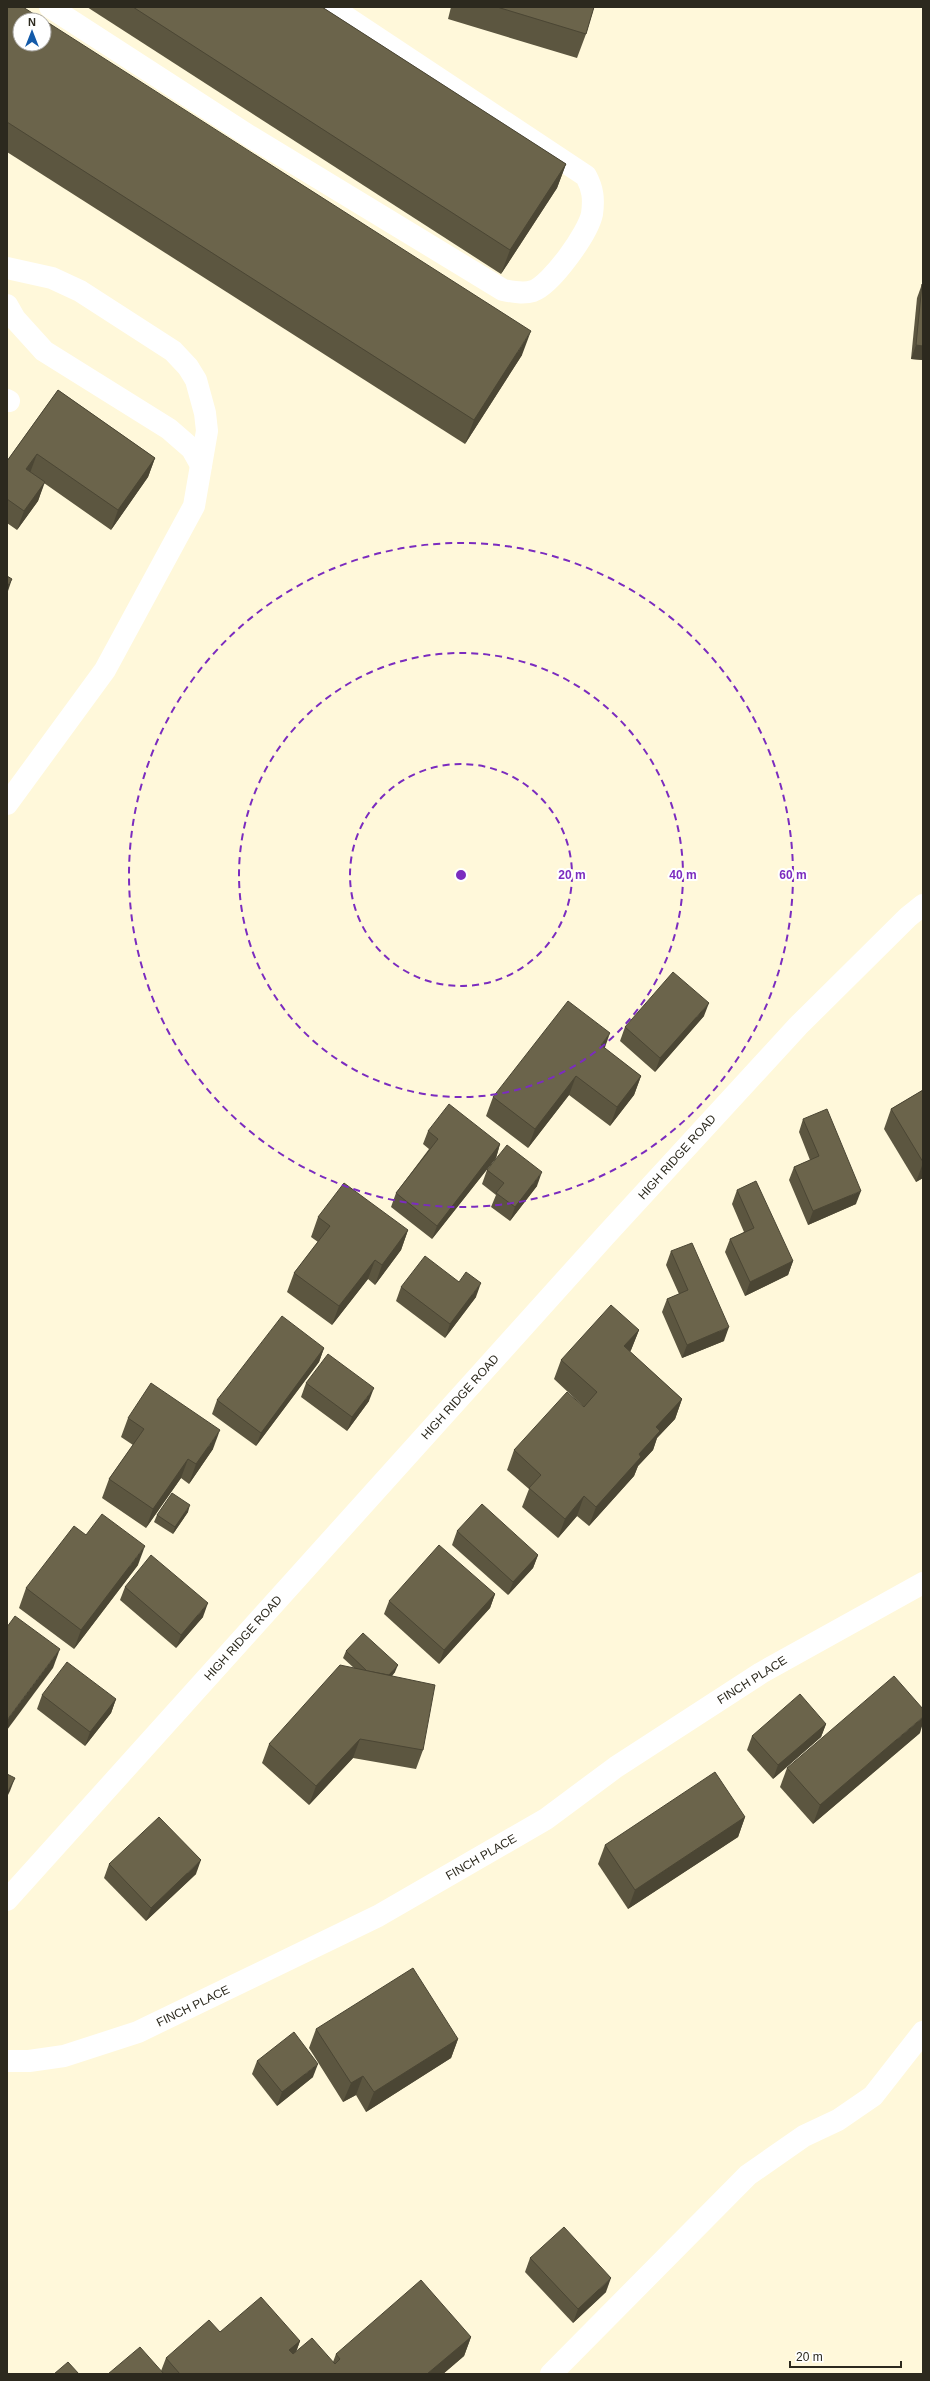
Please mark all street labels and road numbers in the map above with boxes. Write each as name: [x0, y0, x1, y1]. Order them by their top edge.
street label: HIGH RIDGE ROAD: [635, 1111, 719, 1202]
street label: HIGH RIDGE ROAD: [418, 1351, 502, 1442]
street label: HIGH RIDGE ROAD: [201, 1592, 285, 1683]
street label: FINCH PLACE: [715, 1653, 789, 1707]
street label: FINCH PLACE: [443, 1831, 519, 1883]
street label: FINCH PLACE: [154, 1982, 232, 2030]

